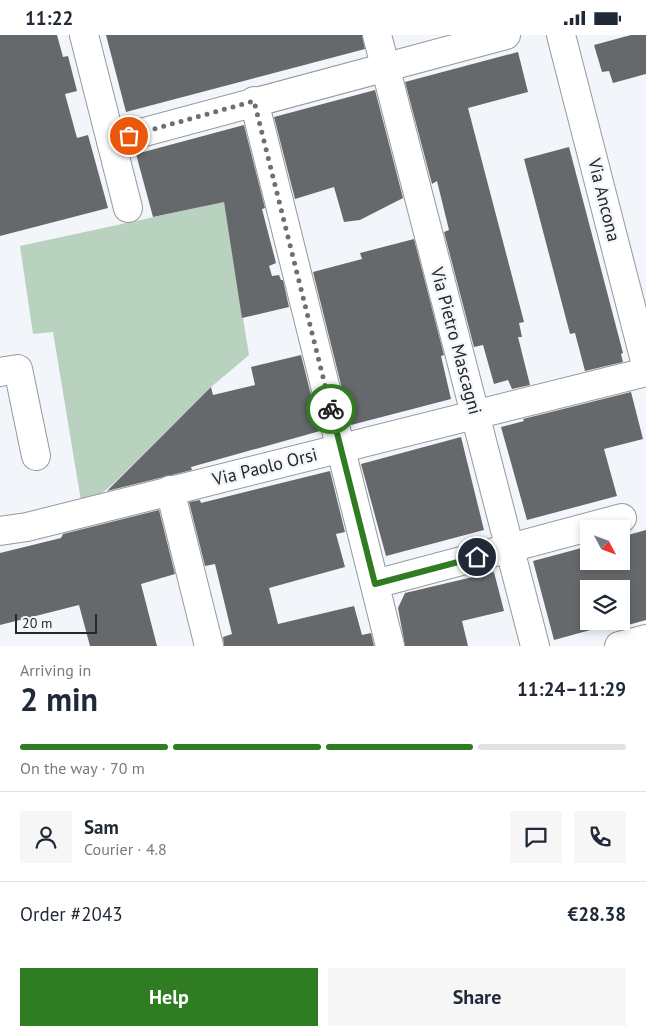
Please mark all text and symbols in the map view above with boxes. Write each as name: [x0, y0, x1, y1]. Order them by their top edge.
text: 11:22: [25, 6, 73, 30]
pin: [108, 115, 150, 157]
icon: bag: [115, 122, 143, 150]
street label: Via Ancona: [583, 155, 626, 244]
street label: Via Pietro Mascagni: [425, 264, 487, 417]
courier: [306, 384, 356, 434]
icon: bike: [317, 395, 345, 423]
street label: Via Paolo Orsi: [209, 442, 320, 491]
north arrow: [580, 520, 630, 570]
map controls: [580, 520, 630, 630]
pin: [456, 536, 498, 578]
icon: home: [463, 543, 491, 571]
button: layers: [580, 580, 630, 630]
scale bar: [15, 611, 98, 634]
text: 20 m: [22, 614, 52, 632]
text: Arriving in: [20, 660, 91, 680]
text: 11:24–11:29: [517, 677, 626, 701]
text: 2 min: [20, 678, 98, 720]
text: On the way · 70 m: [20, 758, 145, 778]
button: person: [20, 811, 72, 863]
button: chat: [510, 811, 562, 863]
button: phone: [574, 811, 626, 863]
text: Sam: [84, 815, 119, 839]
text: Courier · 4.8: [84, 839, 167, 859]
text: Order #2043: [20, 902, 123, 926]
text: €28.38: [567, 902, 626, 926]
button: Help: [20, 968, 318, 1026]
button: Share: [328, 968, 626, 1026]

